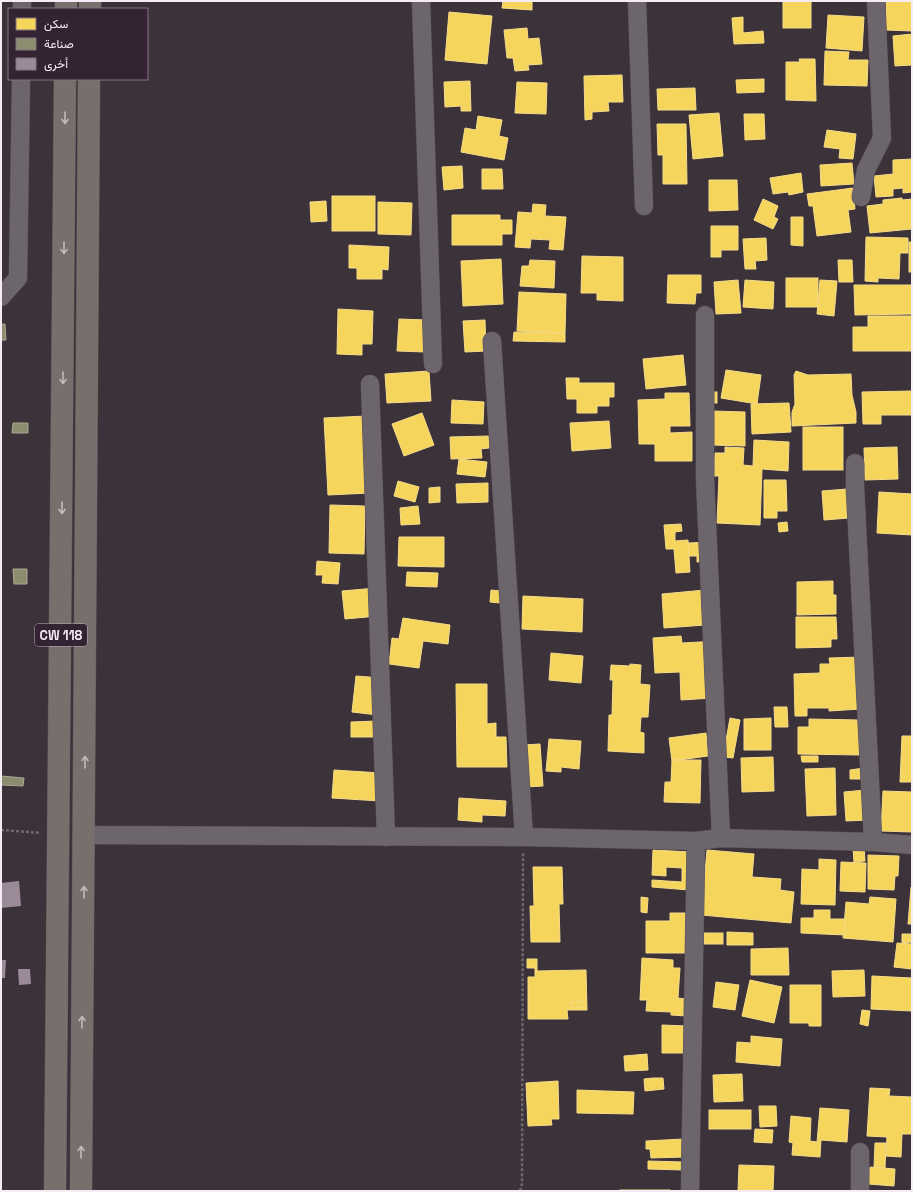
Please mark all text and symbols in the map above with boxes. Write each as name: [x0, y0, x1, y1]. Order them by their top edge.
legend: [8, 8, 148, 80]
text: سكن: [44, 16, 68, 32]
text: صناعة: [44, 36, 74, 52]
text: أخرى: [44, 56, 68, 72]
one-way arrow: [61, 111, 69, 124]
one-way arrow: [60, 241, 68, 254]
one-way arrow: [59, 371, 67, 384]
one-way arrow: [58, 501, 66, 514]
road number: CW 118: [35, 624, 87, 646]
one-way arrow: [81, 756, 89, 769]
one-way arrow: [80, 886, 87, 899]
one-way arrow: [78, 1016, 86, 1029]
one-way arrow: [77, 1146, 85, 1159]

